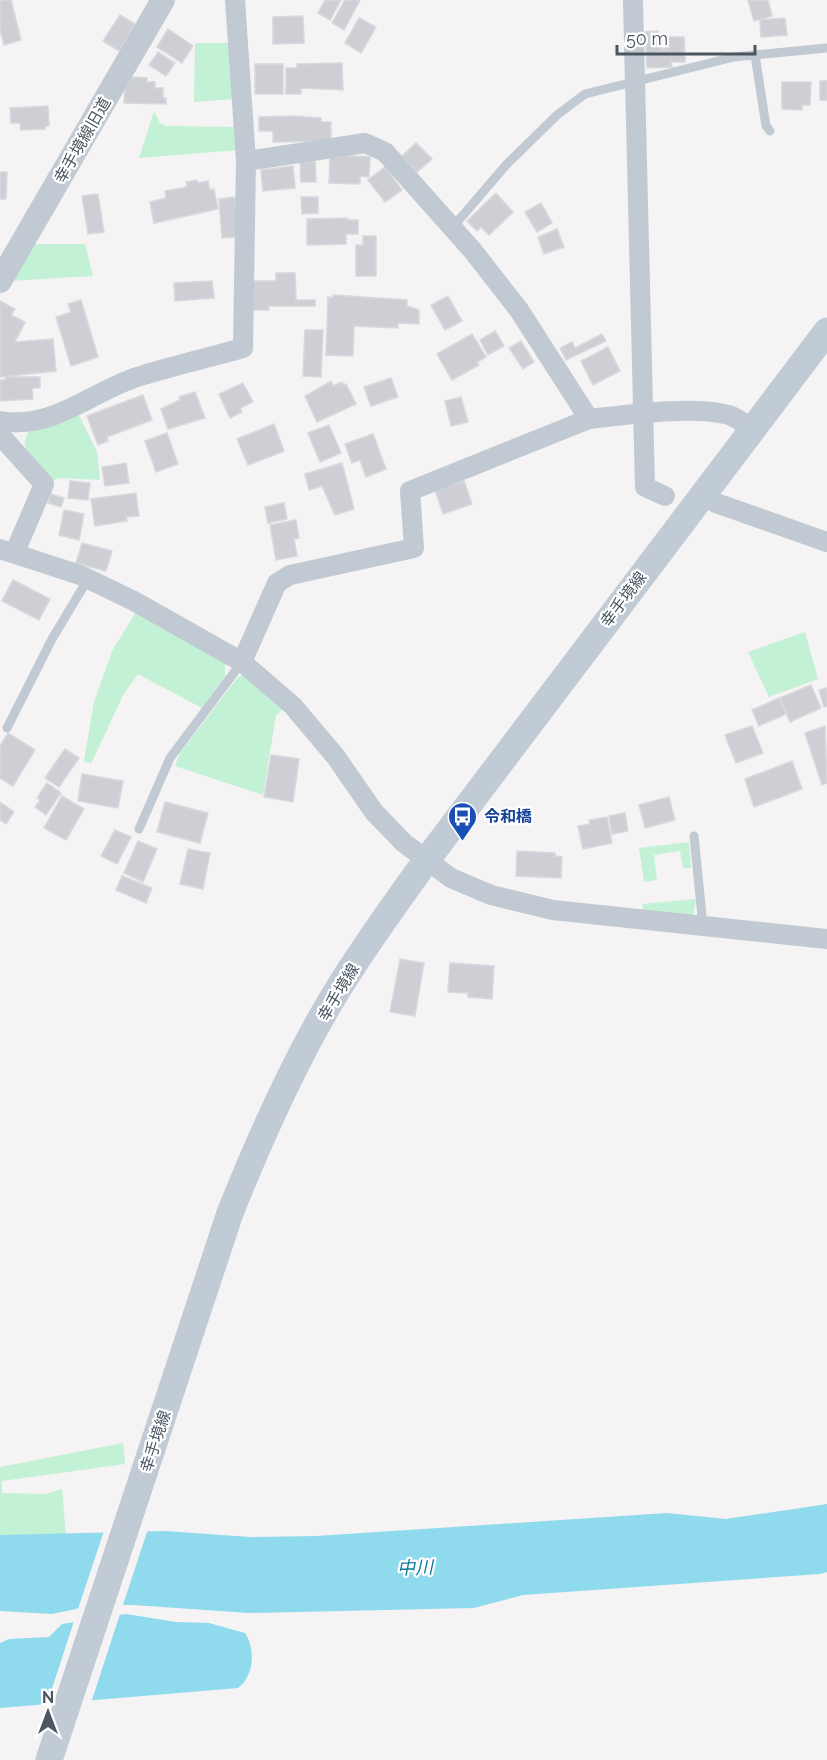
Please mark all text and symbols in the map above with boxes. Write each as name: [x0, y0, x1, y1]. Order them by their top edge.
scale bar: [617, 18, 755, 56]
text: 50 m: [626, 28, 668, 49]
street label: 幸手境線旧道: [50, 94, 115, 187]
street label: 幸手境線: [597, 568, 650, 631]
bus stop icon: 令和橋: [447, 800, 479, 842]
place label: 令和橋: [484, 807, 532, 826]
street label: 幸手境線: [314, 960, 363, 1025]
street label: 幸手境線: [137, 1408, 174, 1475]
water label: 中川: [397, 1556, 435, 1579]
north arrow: [18, 1682, 78, 1742]
text: N: [42, 1688, 54, 1707]

